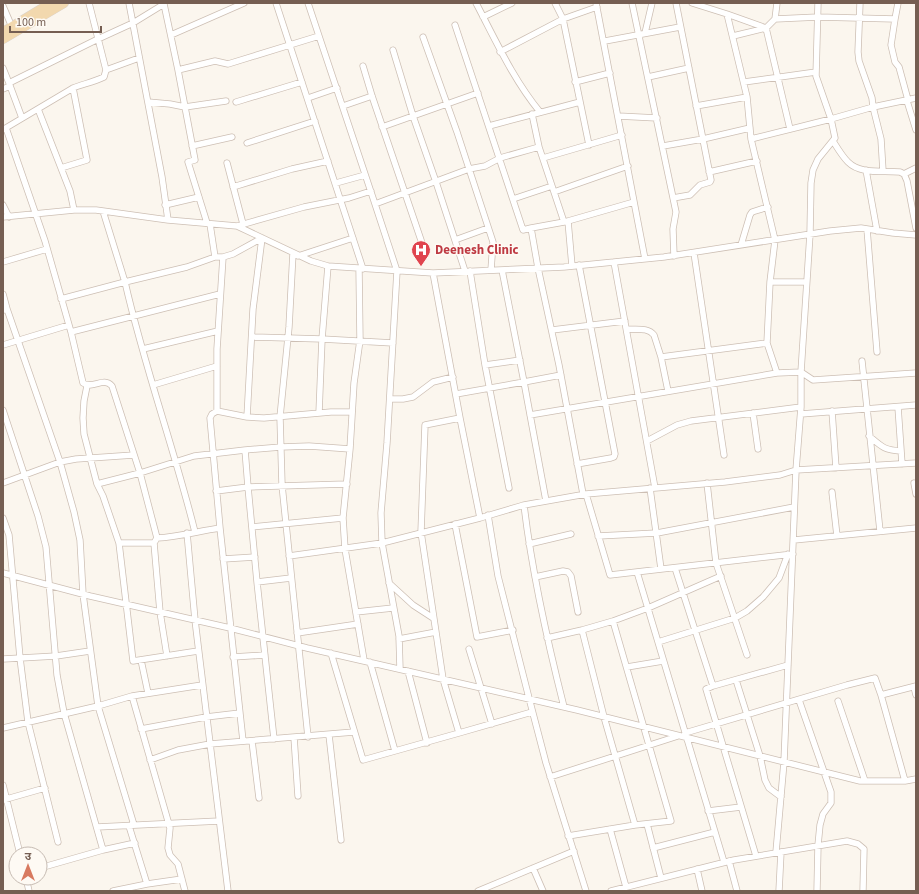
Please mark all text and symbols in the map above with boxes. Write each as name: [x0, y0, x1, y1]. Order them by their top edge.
scale bar: [10, 8, 101, 34]
text: 100 m: [16, 14, 46, 31]
hospital icon: Deenesh Clinic: [410, 239, 432, 267]
place label: Deenesh Clinic: [435, 241, 519, 259]
north arrow: [8, 846, 48, 886]
text: उ: [25, 849, 32, 864]

